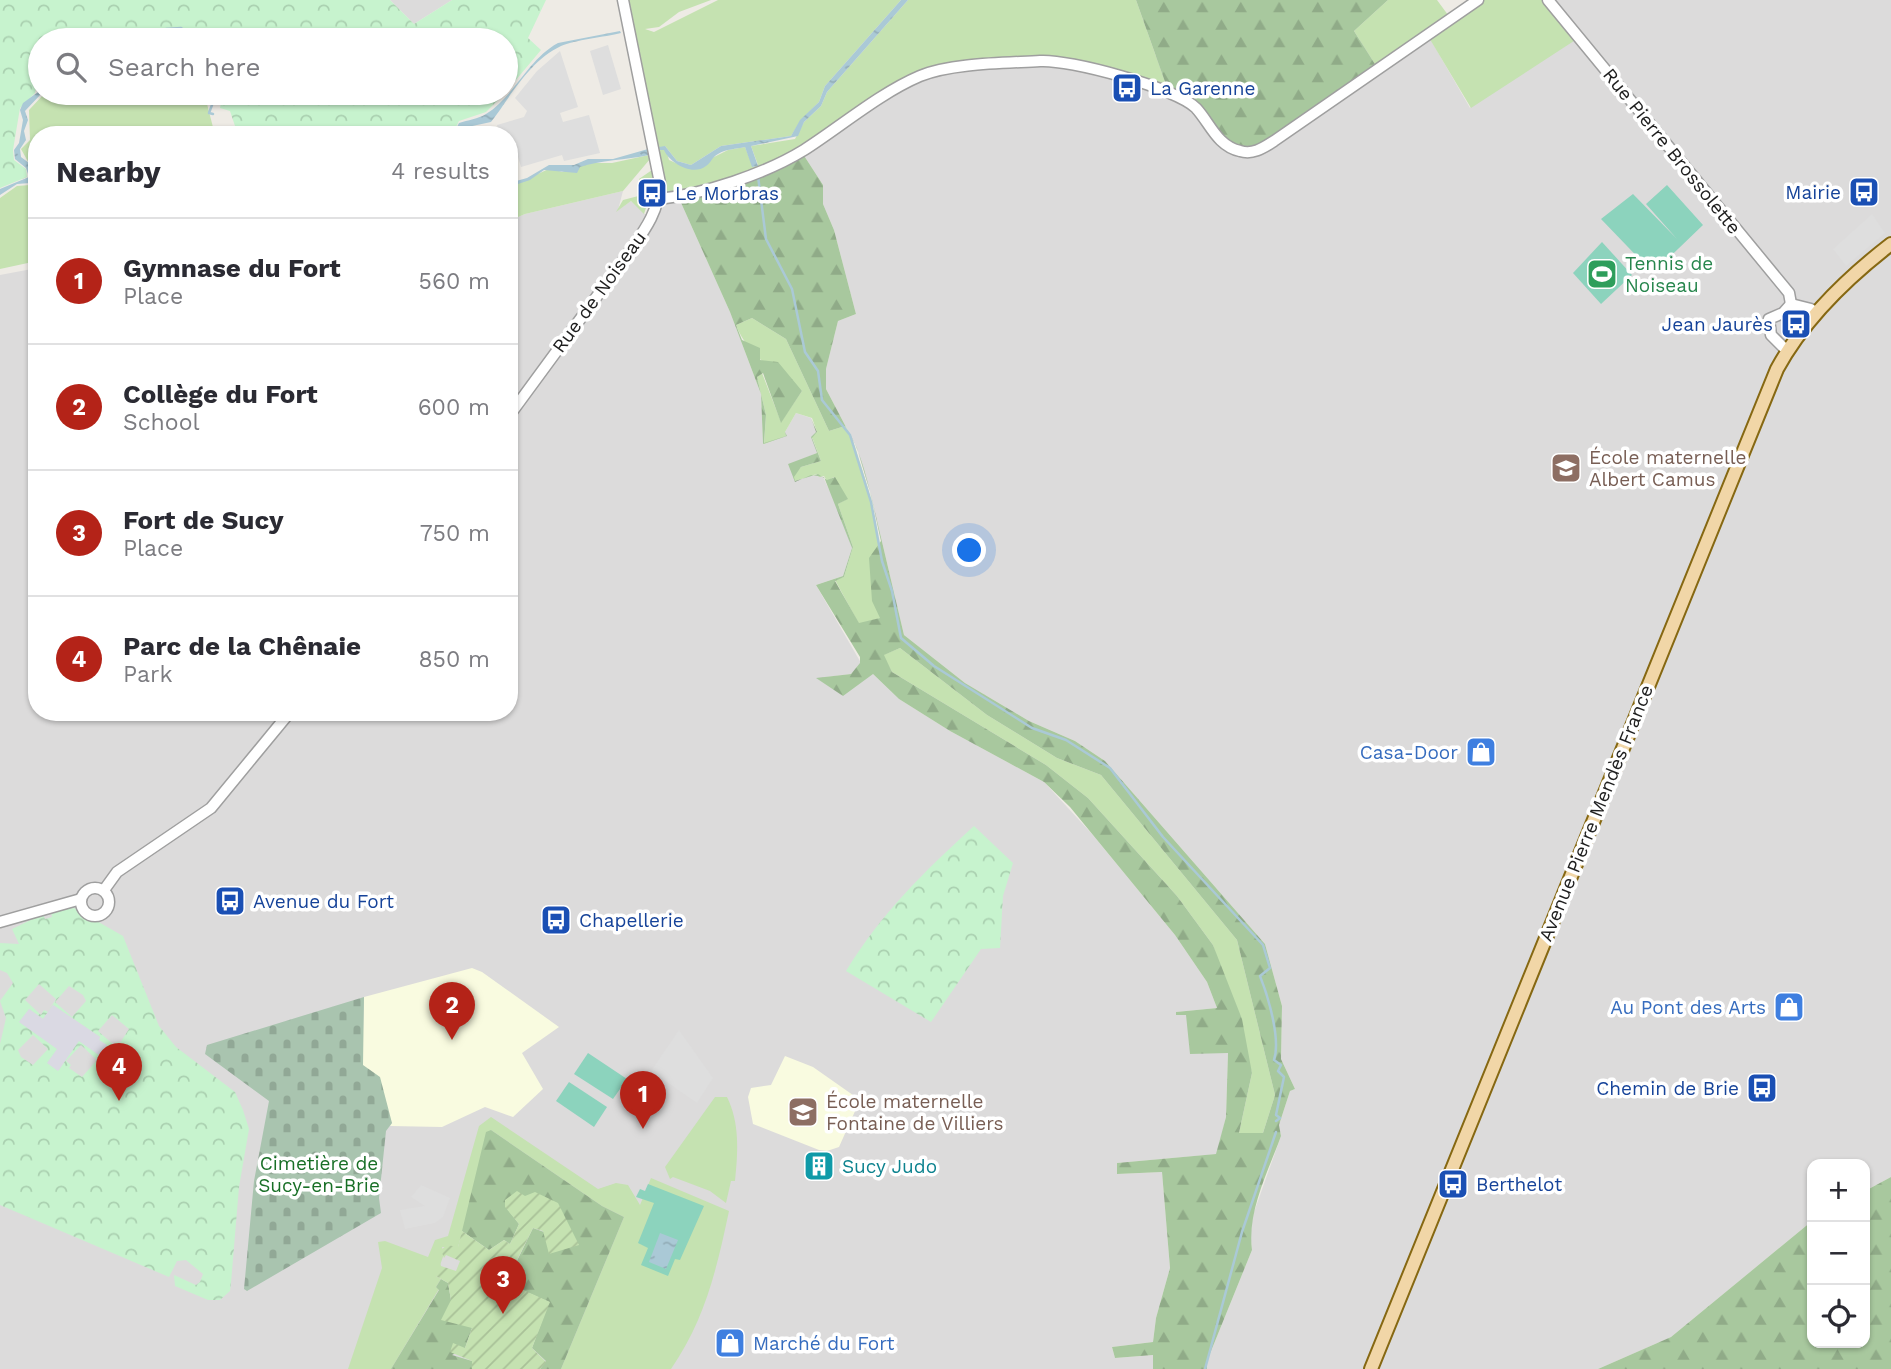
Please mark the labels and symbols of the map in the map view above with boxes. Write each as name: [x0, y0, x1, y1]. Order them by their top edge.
street label: Rue Pierre Brossolette: [1598, 63, 1746, 239]
bus stop icon: La Garenne: [1110, 71, 1144, 105]
place label: La Garenne: [1150, 77, 1256, 100]
bus stop icon: Mairie: [1847, 175, 1881, 209]
bus stop icon: Le Morbras: [635, 176, 669, 210]
place label: Mairie: [1785, 181, 1841, 204]
place label: Le Morbras: [675, 182, 779, 205]
street label: Rue de Noiseau: [547, 227, 651, 357]
place label: Tennis de Noiseau: [1625, 252, 1713, 297]
sports icon: Tennis de Noiseau: [1585, 257, 1619, 291]
bus stop icon: Jean Jaurès: [1779, 307, 1813, 341]
place label: Jean Jaurès: [1662, 313, 1773, 336]
place label: École maternelle Albert Camus: [1589, 446, 1747, 491]
school or university icon: École maternelle Albert Camus: [1549, 451, 1583, 485]
your location: [952, 533, 986, 567]
street label: Avenue Pierre Mendès France: [1534, 681, 1658, 945]
shop icon: Casa-Door: [1464, 735, 1498, 769]
place label: Casa-Door: [1360, 741, 1458, 764]
bus stop icon: Avenue du Fort: [213, 884, 247, 918]
place label: Avenue du Fort: [253, 890, 394, 913]
bus stop icon: Chapellerie: [539, 903, 573, 937]
place label: Chapellerie: [579, 909, 684, 932]
pin: 2: [429, 982, 475, 1040]
shop icon: Au Pont des Arts: [1772, 990, 1806, 1024]
place label: Au Pont des Arts: [1610, 996, 1766, 1019]
pin: 4: [96, 1043, 142, 1101]
pin: 1: [620, 1071, 666, 1129]
bus stop icon: Chemin de Brie: [1745, 1071, 1779, 1105]
place label: Chemin de Brie: [1596, 1077, 1739, 1100]
place label: École maternelle Fontaine de Villiers: [826, 1090, 1004, 1135]
school or university icon: École maternelle Fontaine de Villiers: [786, 1095, 820, 1129]
building icon: Sucy Judo: [802, 1149, 836, 1183]
park label: Cimetière de Sucy-en-Brie: [258, 1152, 380, 1197]
place label: Sucy Judo: [842, 1155, 937, 1178]
bus stop icon: Berthelot: [1436, 1167, 1470, 1201]
place label: Berthelot: [1476, 1173, 1562, 1196]
pin: 3: [480, 1256, 526, 1314]
shop icon: Marché du Fort: [713, 1326, 747, 1360]
place label: Marché du Fort: [753, 1332, 894, 1355]

